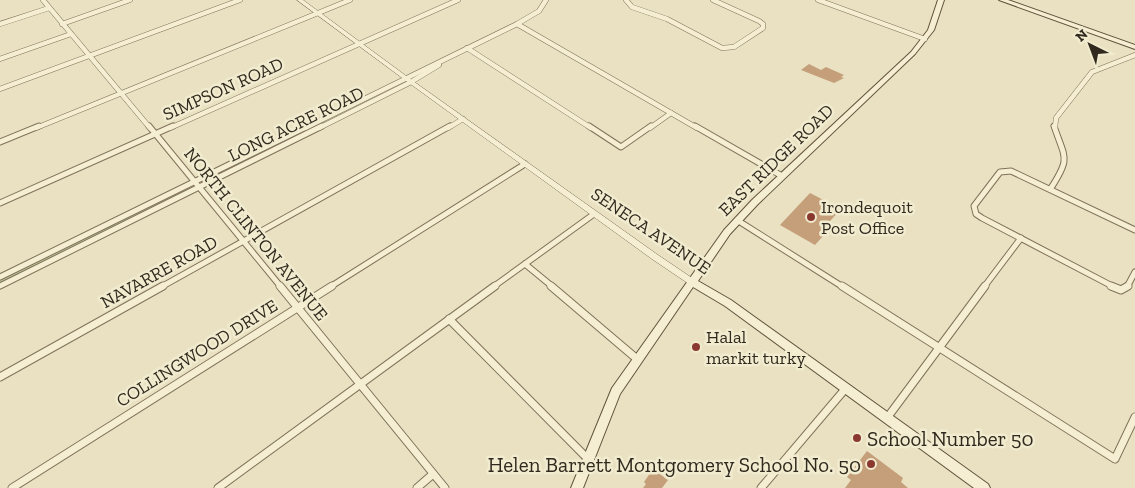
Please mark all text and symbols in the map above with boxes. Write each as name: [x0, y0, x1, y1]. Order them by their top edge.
north arrow: [1065, 20, 1115, 70]
text: N: [1072, 26, 1092, 46]
street label: SIMPSON ROAD: [159, 53, 287, 125]
street label: LONG ACRE ROAD: [225, 82, 367, 166]
street label: EAST RIDGE ROAD: [714, 100, 838, 220]
street label: NORTH CLINTON AVENUE: [179, 143, 333, 325]
street label: SENECA AVENUE: [587, 183, 715, 279]
place label: Irondequoit Post Office: [821, 196, 913, 239]
marker: Irondequoit Post Office: [805, 211, 817, 223]
street label: NAVARRE ROAD: [97, 231, 221, 313]
street label: COLLINGWOOD DRIVE: [112, 294, 282, 412]
place label: Halal markit turky: [706, 326, 806, 369]
marker: Halal markit turky: [690, 341, 702, 353]
place label: School Number 50: [867, 426, 1034, 451]
marker: School Number 50: [851, 432, 863, 444]
place label: Helen Barrett Montgomery School No. 50: [488, 452, 861, 477]
marker: Helen Barrett Montgomery School No. 50: [865, 458, 877, 470]

